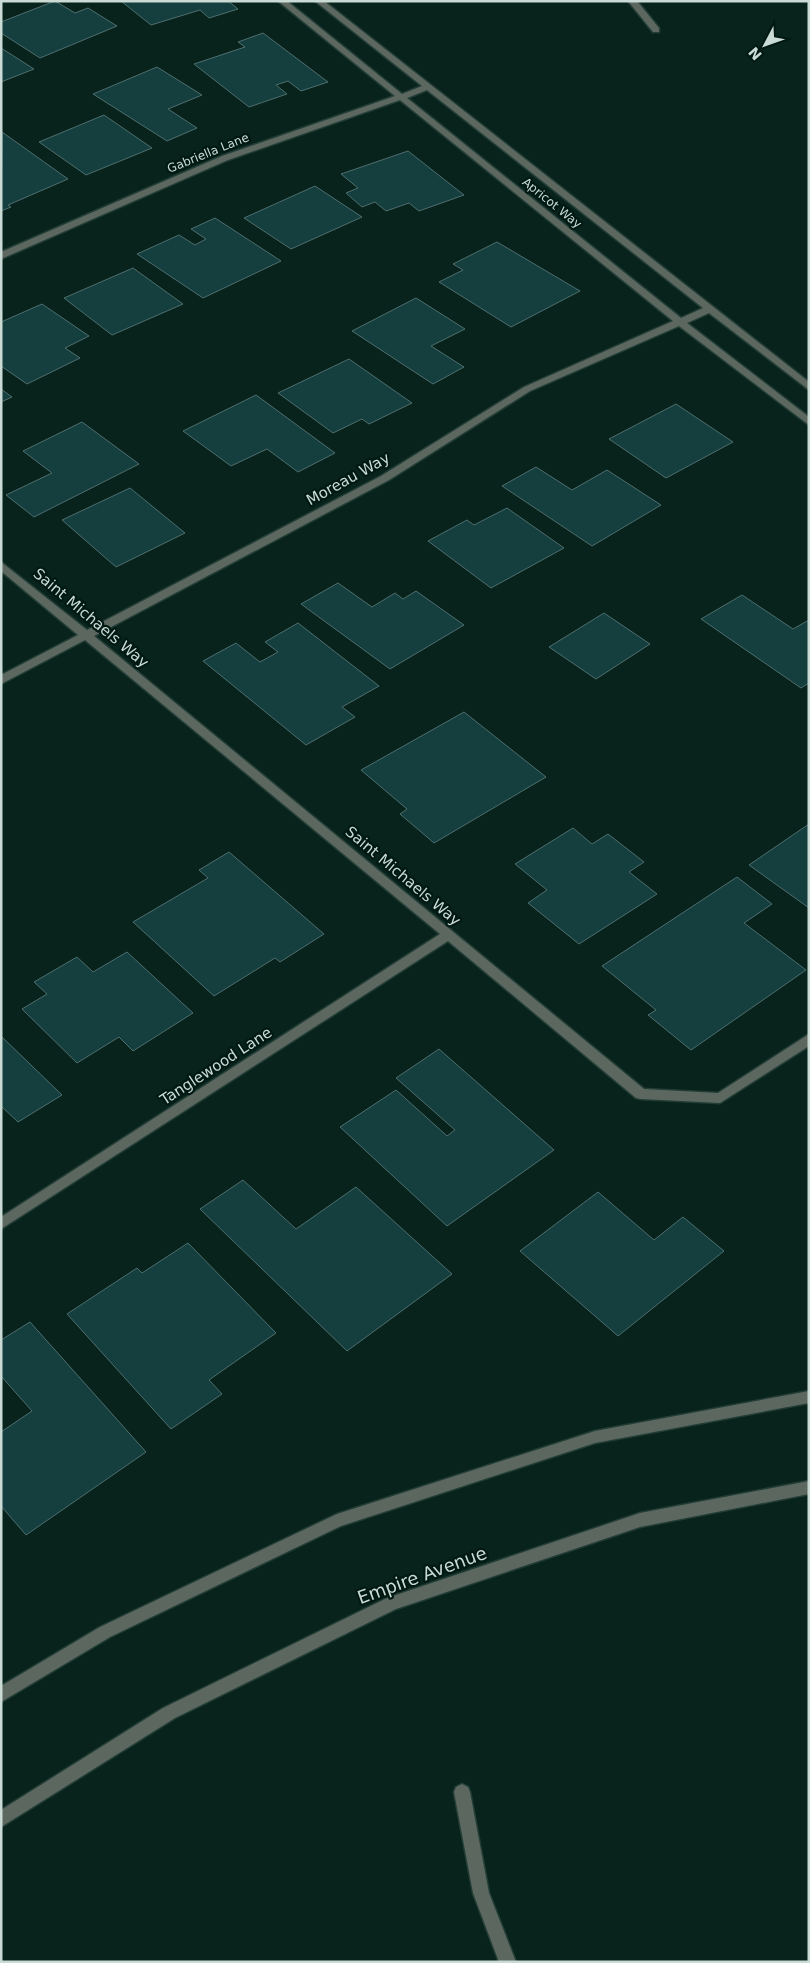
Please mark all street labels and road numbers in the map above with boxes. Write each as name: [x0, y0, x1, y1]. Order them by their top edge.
street label: Gabriella Lane: [165, 130, 251, 176]
street label: Apricot Way: [520, 175, 584, 231]
street label: Moreau Way: [303, 449, 393, 509]
street label: Saint Michaels Way: [30, 564, 152, 672]
street label: Saint Michaels Way: [342, 822, 464, 930]
street label: Tanglewood Lane: [156, 1023, 275, 1109]
street label: Empire Avenue: [355, 1542, 489, 1608]

